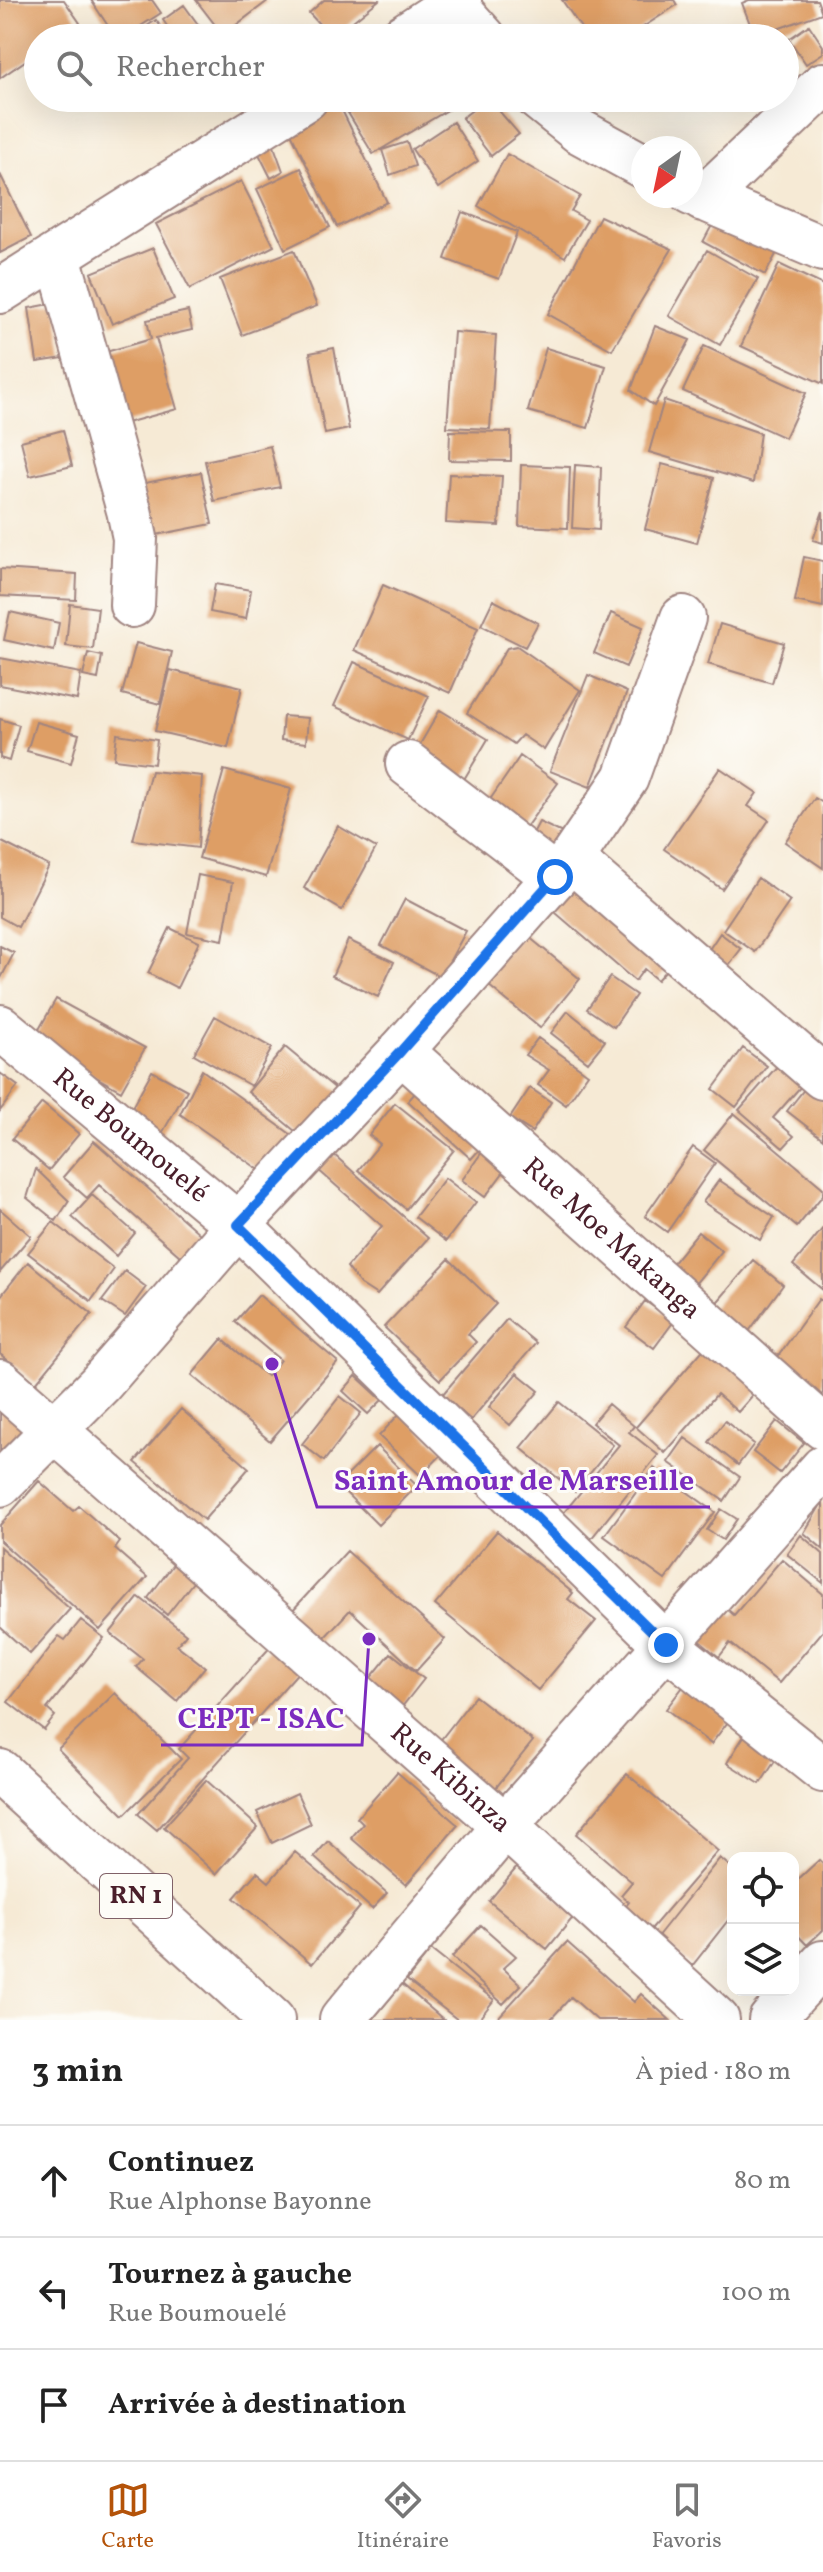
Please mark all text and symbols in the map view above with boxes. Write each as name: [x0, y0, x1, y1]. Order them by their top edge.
search box: [24, 24, 799, 112]
icon: search: [52, 46, 96, 90]
text: Rechercher: [116, 47, 265, 89]
north arrow: [631, 136, 703, 208]
route start: [537, 859, 573, 895]
street label: Rue Boumouelé: [44, 1059, 217, 1212]
street label: Rue Moe Makanga: [514, 1148, 709, 1329]
callout: Saint Amour de Marseille: [317, 1453, 710, 1507]
text: Saint Amour de Marseille: [334, 1461, 694, 1503]
route end: [648, 1627, 684, 1663]
callout: CEPT - ISAC: [161, 1691, 362, 1745]
text: CEPT - ISAC: [177, 1699, 345, 1741]
street label: Rue Kibinza: [382, 1714, 520, 1842]
map controls: [727, 1852, 799, 1996]
button: locate: [727, 1852, 799, 1924]
road number: RN 1: [100, 1874, 172, 1918]
button: layers: [727, 1924, 799, 1996]
text: 3 min: [32, 2049, 123, 2096]
text: À pied · 180 m: [635, 2054, 791, 2090]
text: Continuez: [108, 2142, 254, 2184]
icon: ahead: [32, 2159, 76, 2203]
text: 80 m: [734, 2163, 791, 2199]
text: Rue Alphonse Bayonne: [108, 2184, 372, 2220]
text: Tournez à gauche: [108, 2254, 352, 2296]
icon: left: [32, 2271, 76, 2315]
text: 100 m: [721, 2275, 791, 2311]
text: Rue Boumouelé: [108, 2296, 287, 2332]
icon: arrive: [32, 2383, 76, 2427]
text: Arrivée à destination: [108, 2384, 407, 2426]
tab: Carte: [101, 2478, 154, 2557]
tab: Itinéraire: [357, 2478, 449, 2557]
tab: Favoris: [652, 2478, 722, 2557]

